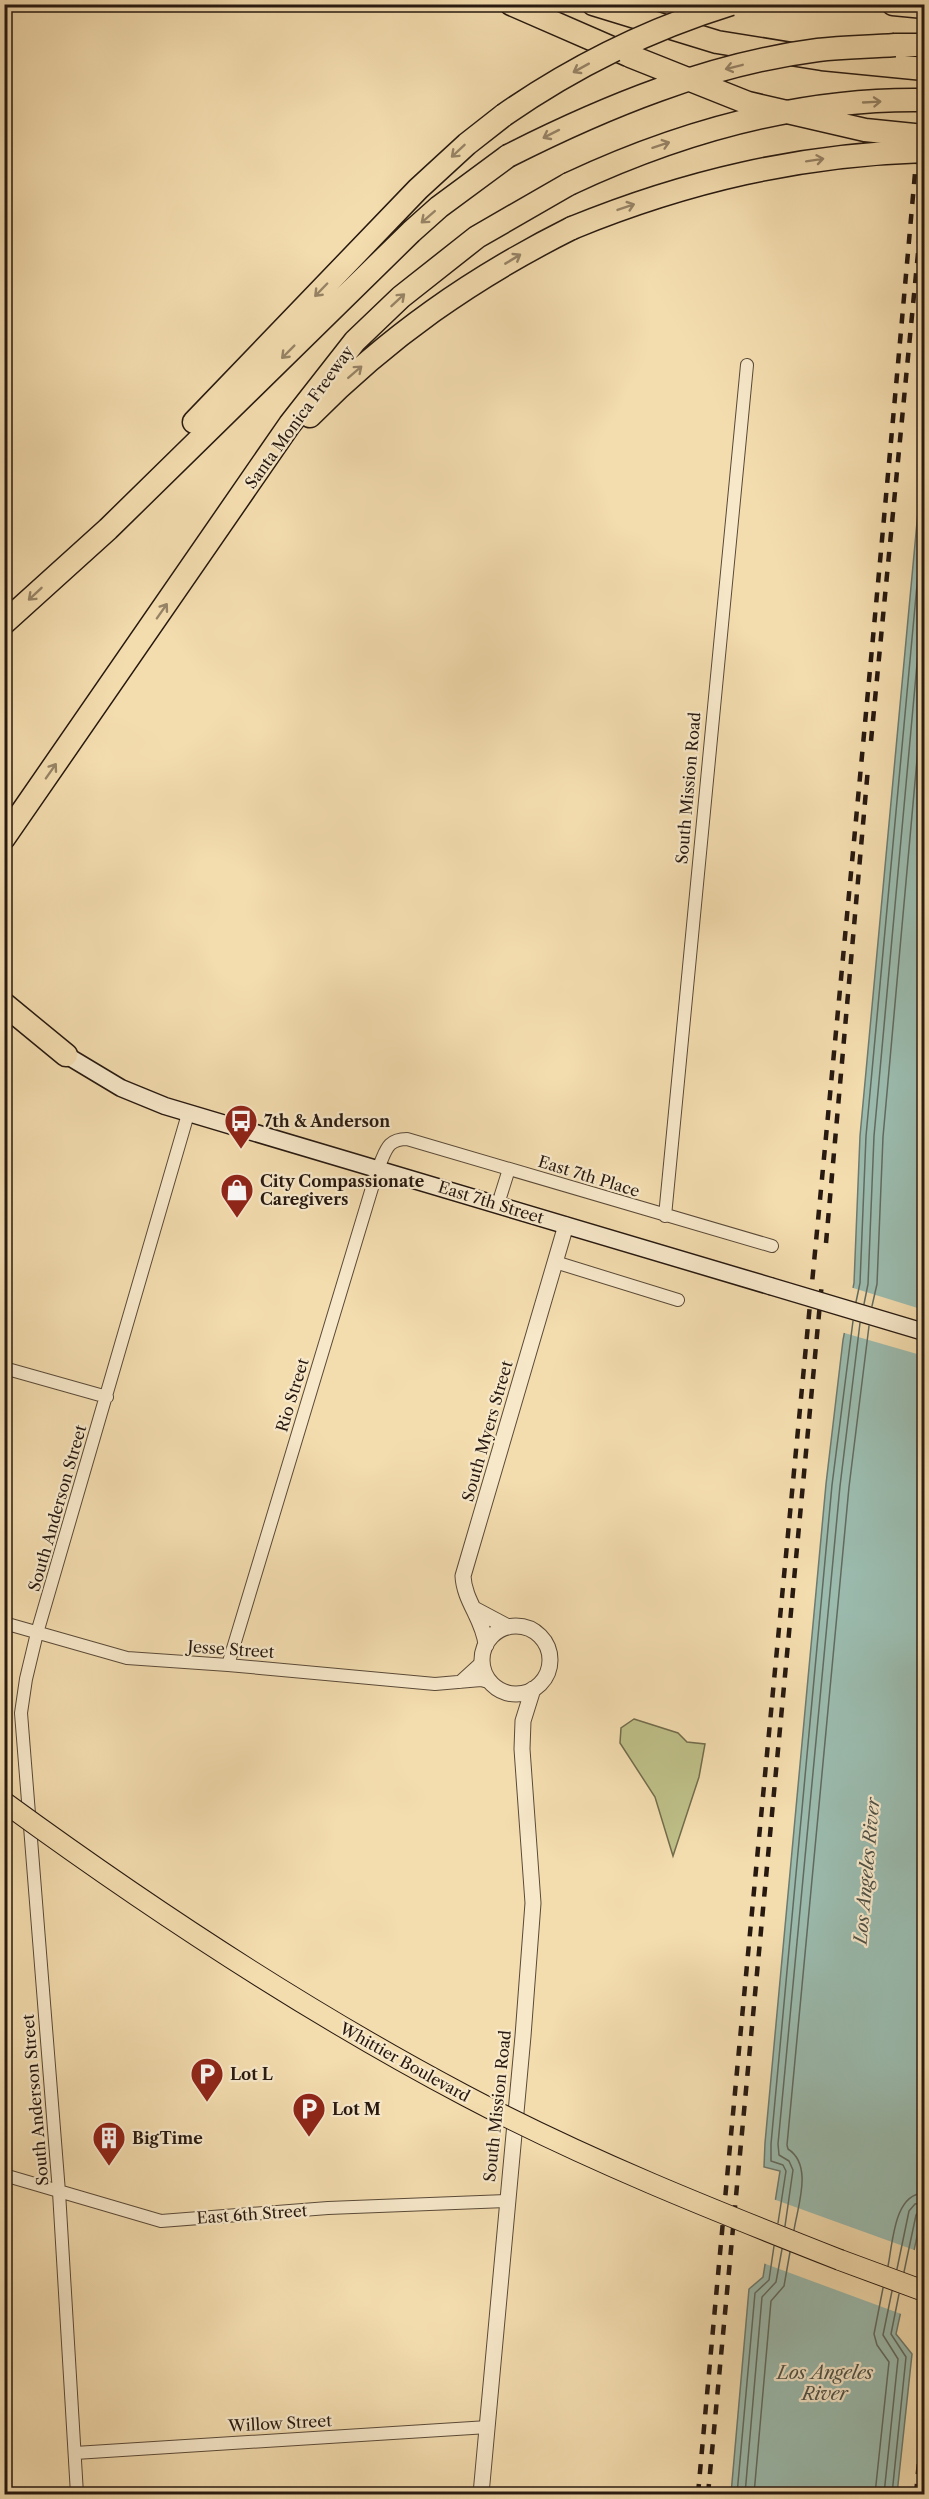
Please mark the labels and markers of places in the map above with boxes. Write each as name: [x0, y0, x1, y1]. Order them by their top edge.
bus stop icon: 7th & Anderson: [223, 1103, 259, 1150]
place label: 7th & Anderson: [264, 1111, 390, 1131]
place label: City Compassionate Caregivers: [260, 1171, 425, 1209]
shop icon: City Compassionate Caregivers: [219, 1172, 255, 1219]
parking icon: Lot L: [189, 2056, 225, 2103]
place label: Lot L: [230, 2064, 273, 2084]
parking icon: Lot M: [291, 2091, 327, 2138]
place label: Lot M: [332, 2099, 381, 2119]
building icon: BigTime: [91, 2120, 127, 2167]
place label: BigTime: [132, 2128, 203, 2148]

